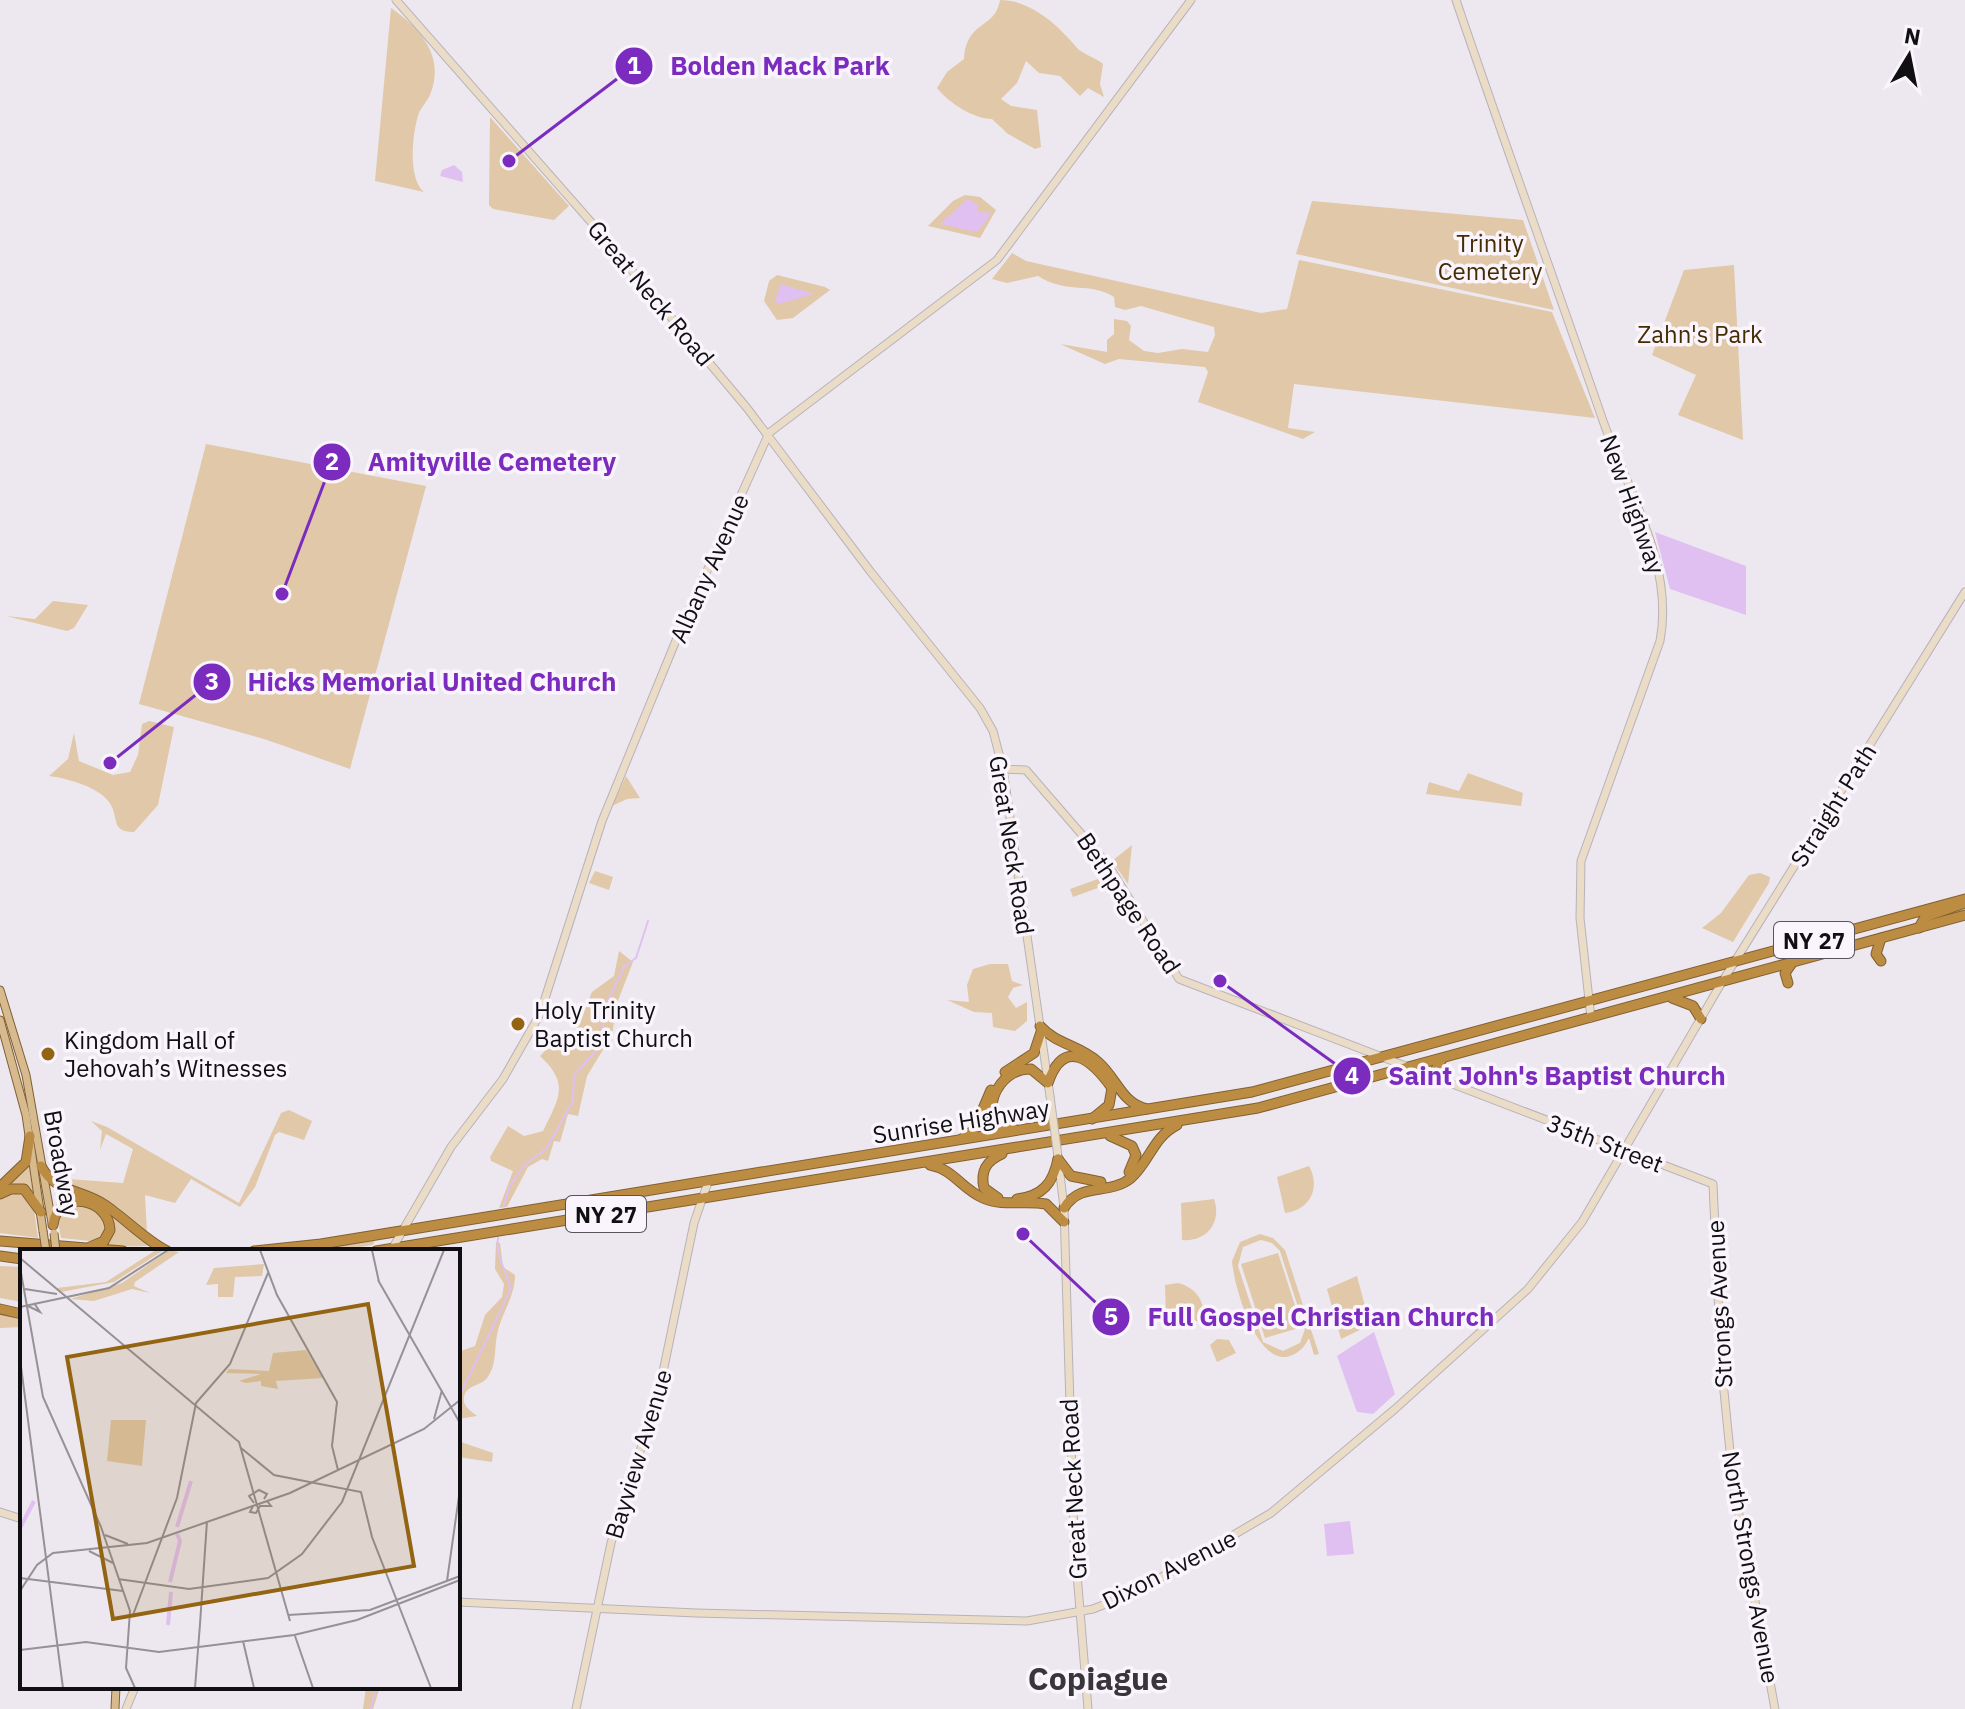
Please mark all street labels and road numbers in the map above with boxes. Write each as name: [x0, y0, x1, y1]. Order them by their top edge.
street label: Great Neck Road: [581, 213, 721, 373]
street label: New Highway: [1593, 430, 1673, 578]
street label: Albany Avenue: [662, 488, 756, 648]
street label: Straight Path: [1782, 737, 1884, 873]
street label: Great Neck Road: [982, 753, 1042, 937]
street label: Bethpage Road: [1070, 826, 1188, 980]
road number: NY 27: [1774, 922, 1854, 958]
street label: Sunrise Highway: [870, 1091, 1052, 1151]
street label: 35th Street: [1542, 1106, 1668, 1180]
street label: Broadway: [37, 1107, 87, 1219]
road number: NY 27: [566, 1196, 646, 1232]
street label: Strongs Avenue: [1699, 1219, 1739, 1389]
street label: Bayview Avenue: [597, 1365, 679, 1543]
street label: Great Neck Road: [1052, 1398, 1094, 1580]
street label: North Strongs Avenue: [1715, 1448, 1787, 1686]
street label: Dixon Avenue: [1096, 1521, 1242, 1617]

